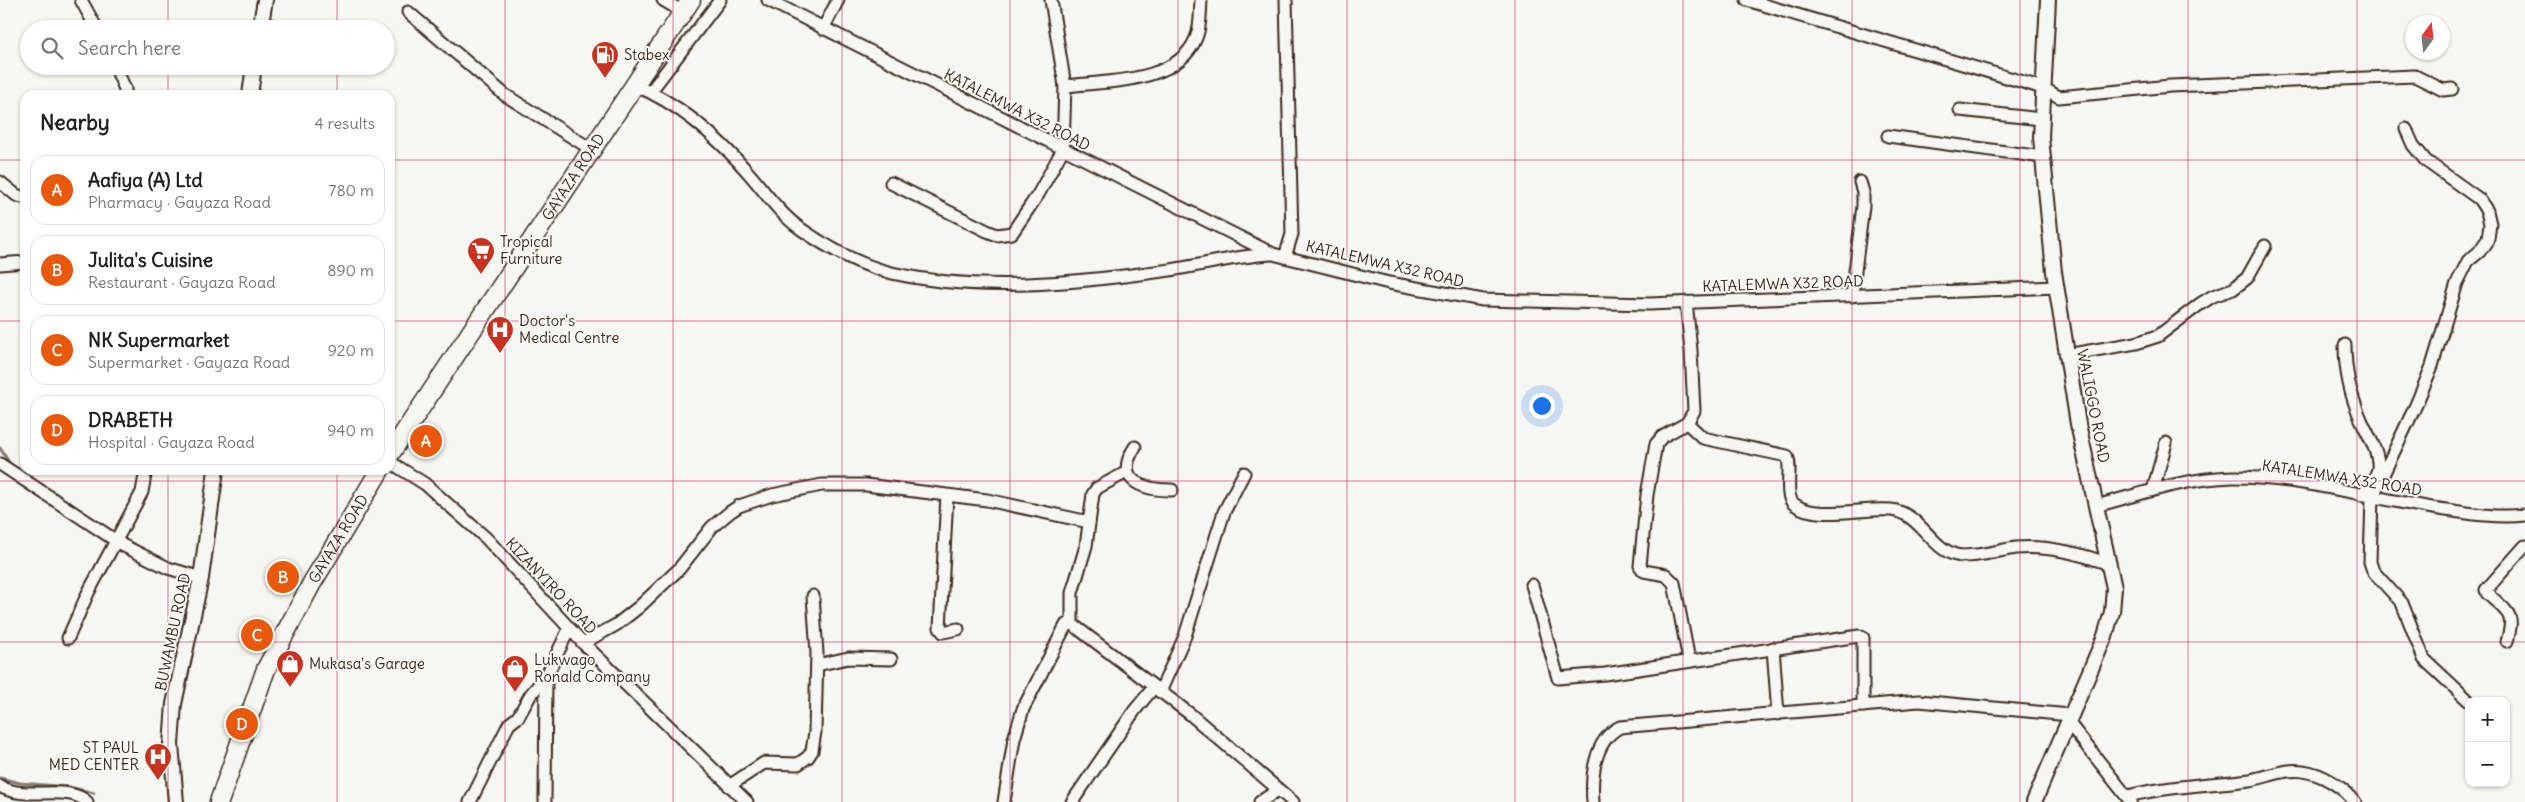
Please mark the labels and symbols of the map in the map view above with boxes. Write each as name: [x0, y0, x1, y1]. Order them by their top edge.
north arrow: [2405, 15, 2450, 60]
fuel station icon: Stabex: [590, 40, 620, 79]
place label: Stabex: [624, 45, 670, 64]
street label: KATALEMWA X32 ROAD: [941, 64, 1094, 155]
street label: GAYAZA ROAD: [537, 130, 609, 224]
place label: Tropical Furniture: [500, 232, 562, 268]
supermarket icon: Tropical Furniture: [466, 236, 496, 275]
street label: KATALEMWA X32 ROAD: [1304, 236, 1466, 291]
street label: KATALEMWA X32 ROAD: [1702, 271, 1864, 296]
place label: Doctor's Medical Centre: [519, 311, 619, 347]
hospital icon: Doctor's Medical Centre: [485, 315, 515, 354]
street label: WALIGGO ROAD: [2073, 347, 2114, 464]
your location: [1529, 393, 1555, 419]
pin: A: [410, 422, 442, 460]
street label: KATALEMWA X32 ROAD: [2261, 455, 2423, 500]
street label: GAYAZA ROAD: [304, 491, 372, 587]
street label: KIZANYIRO ROAD: [502, 533, 601, 638]
pin: B: [267, 558, 299, 596]
street label: BUWAMBU ROAD: [151, 571, 194, 693]
pin: C: [241, 616, 273, 654]
shop icon: Mukasa's Garage: [275, 649, 305, 688]
place label: Lukwago Ronald Company: [534, 650, 650, 686]
place label: Mukasa's Garage: [309, 654, 425, 673]
shop icon: Lukwago Ronald Company: [500, 654, 530, 693]
pin: D: [226, 705, 258, 743]
place label: ST PAUL MED CENTER: [49, 738, 139, 774]
hospital icon: ST PAUL MED CENTER: [143, 742, 173, 781]

